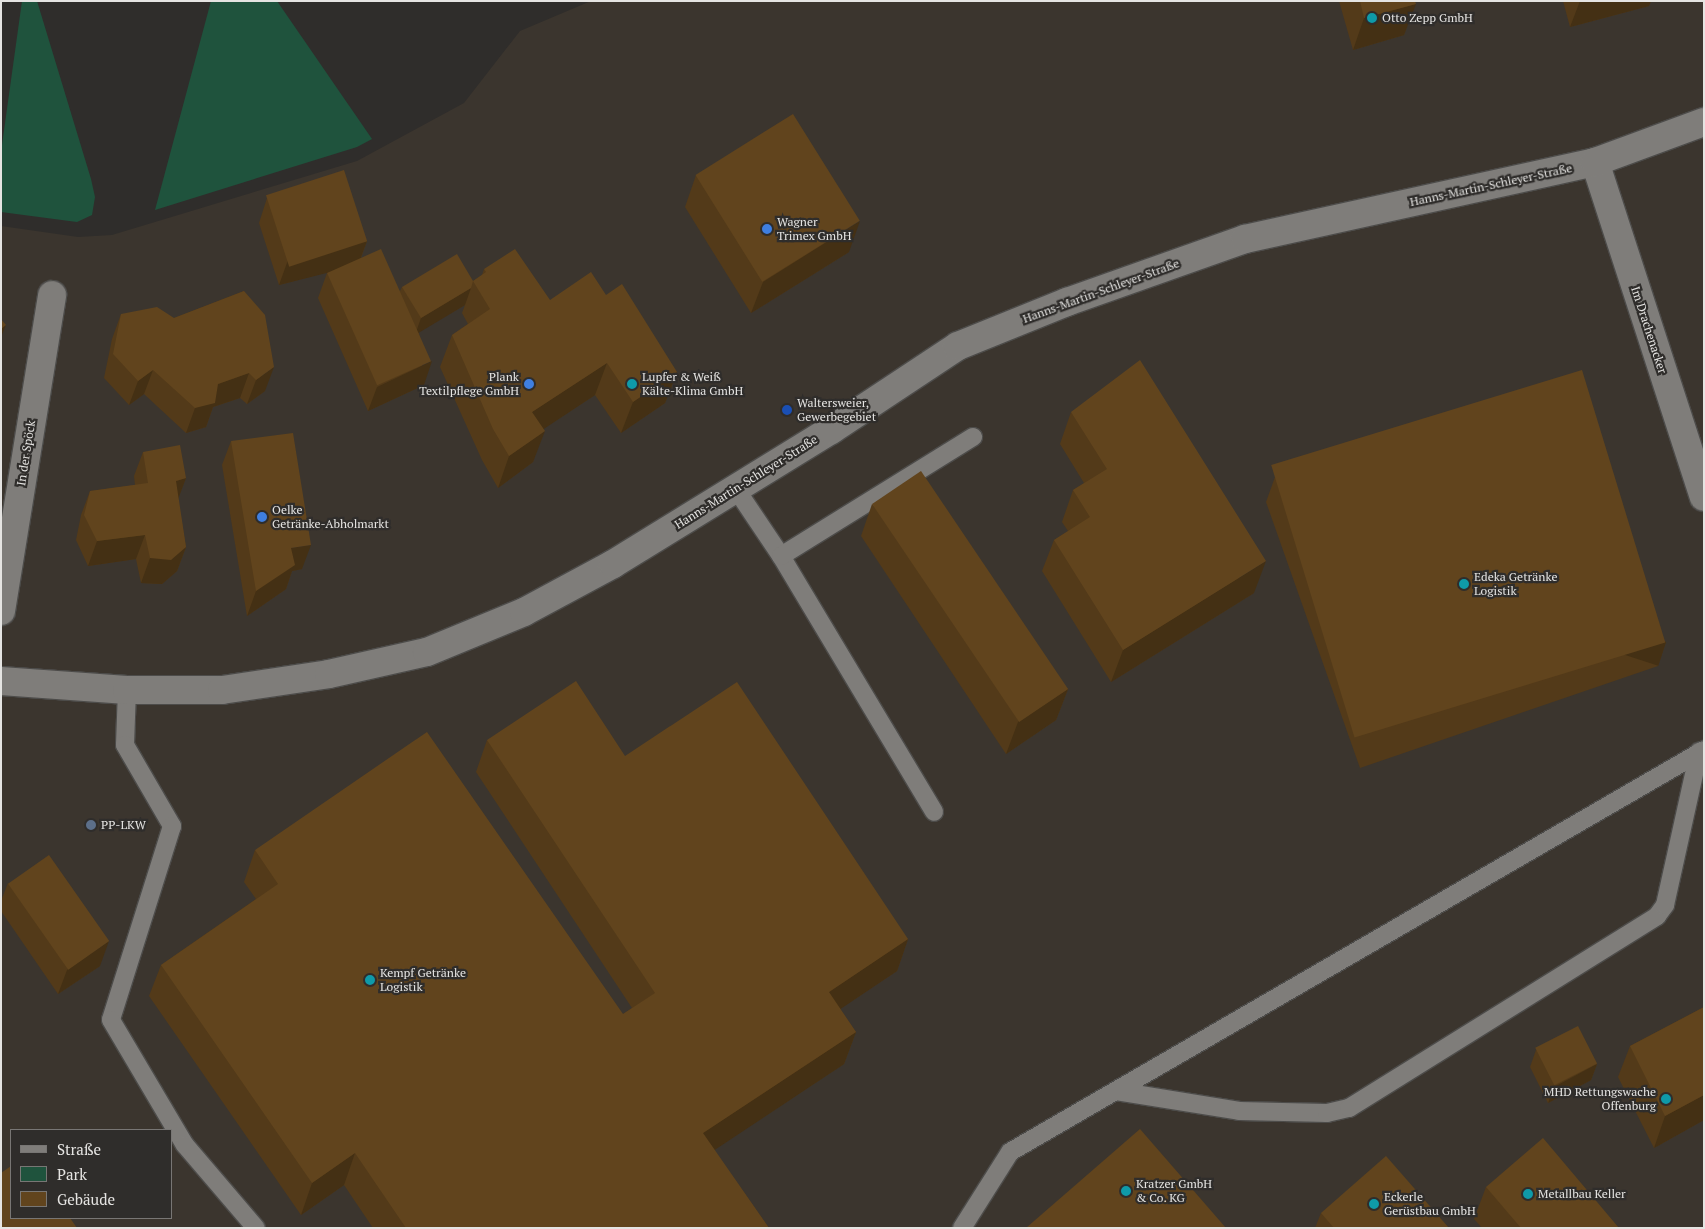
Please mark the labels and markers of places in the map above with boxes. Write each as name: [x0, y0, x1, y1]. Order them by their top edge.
place label: Otto Zepp GmbH: [1382, 11, 1473, 25]
marker: Otto Zepp GmbH: [1366, 12, 1378, 24]
place label: Wagner Trimex GmbH: [777, 215, 851, 243]
marker: Wagner Trimex GmbH: [761, 223, 773, 235]
place label: Plank Textilpflege GmbH: [419, 370, 519, 398]
place label: Lupfer & Weiß Kälte-Klima GmbH: [642, 370, 743, 398]
marker: Plank Textilpflege GmbH: [523, 378, 535, 390]
marker: Lupfer & Weiß Kälte-Klima GmbH: [626, 378, 638, 390]
place label: Waltersweier, Gewerbegebiet: [797, 396, 876, 424]
marker: Waltersweier, Gewerbegebiet: [781, 404, 793, 416]
place label: Oelke Getränke-Abholmarkt: [272, 503, 389, 531]
marker: Oelke Getränke-Abholmarkt: [256, 511, 268, 523]
place label: Edeka Getränke Logistik: [1474, 570, 1557, 598]
marker: Edeka Getränke Logistik: [1458, 578, 1470, 590]
place label: PP-LKW: [101, 818, 146, 832]
marker: PP-LKW: [85, 819, 97, 831]
place label: Kempf Getränke Logistik: [380, 966, 466, 994]
marker: Kempf Getränke Logistik: [364, 974, 376, 986]
place label: MHD Rettungswache Offenburg: [1544, 1085, 1656, 1113]
marker: MHD Rettungswache Offenburg: [1660, 1093, 1672, 1105]
place label: Kratzer GmbH & Co. KG: [1136, 1177, 1212, 1205]
marker: Kratzer GmbH & Co. KG: [1120, 1185, 1132, 1197]
place label: Metallbau Keller: [1538, 1187, 1626, 1201]
marker: Metallbau Keller: [1522, 1188, 1534, 1200]
place label: Eckerle Gerüstbau GmbH: [1384, 1190, 1476, 1218]
marker: Eckerle Gerüstbau GmbH: [1368, 1198, 1380, 1210]

